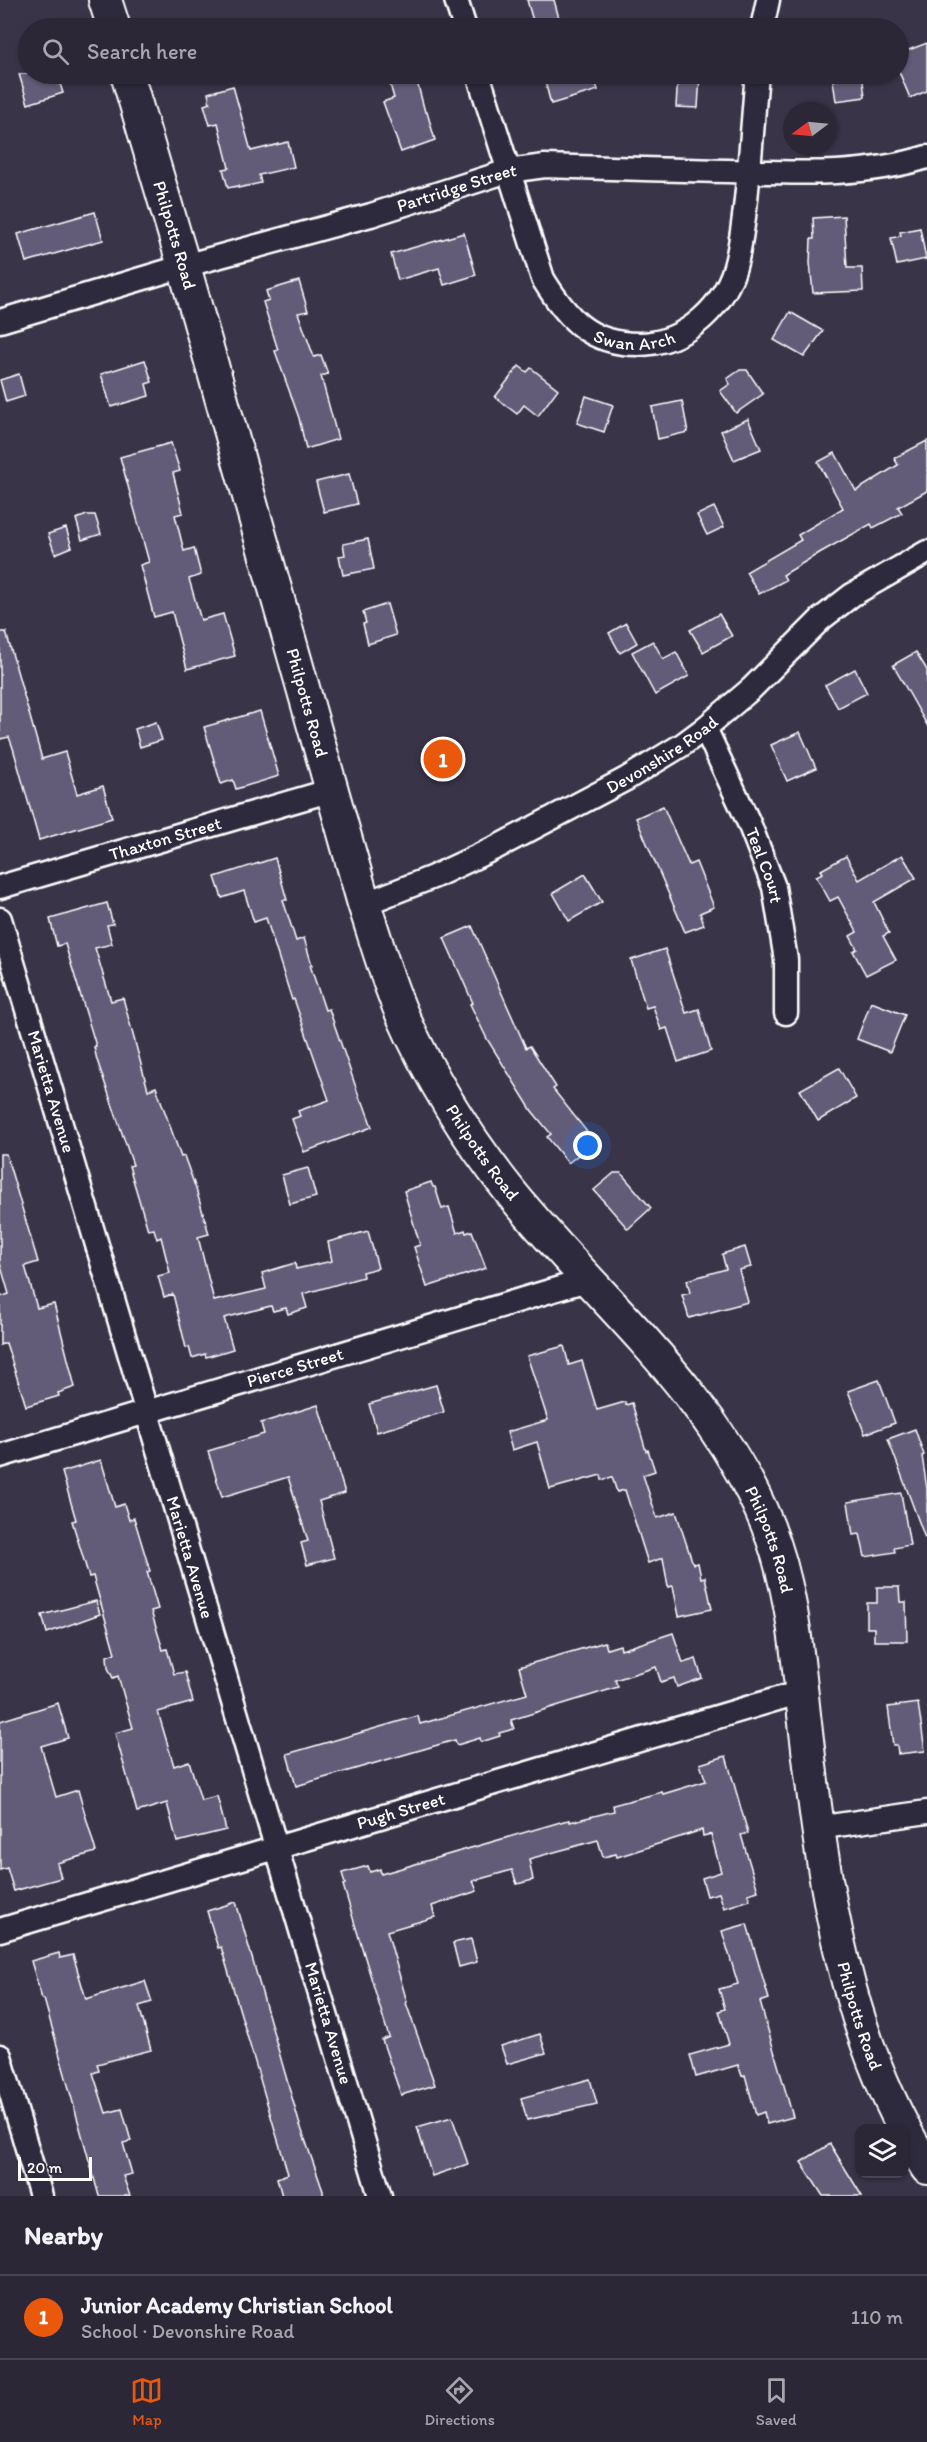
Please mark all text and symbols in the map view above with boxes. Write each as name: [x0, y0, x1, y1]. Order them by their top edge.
search box: [18, 18, 909, 84]
icon: search: [39, 35, 72, 68]
text: Search here: [87, 38, 197, 65]
north arrow: [783, 102, 837, 156]
street label: Partridge Street: [394, 159, 518, 217]
street label: Philpotts Road: [148, 178, 201, 292]
street label: Swan Arch: [590, 325, 678, 355]
street label: Philpotts Road: [281, 646, 333, 760]
street label: Devonshire Road: [602, 711, 723, 798]
pin: 1: [424, 736, 462, 782]
street label: Thaxton Street: [106, 812, 224, 866]
street label: Teal Court: [741, 824, 788, 905]
street label: Marietta Avenue: [23, 1028, 80, 1155]
street label: Philpotts Road: [441, 1100, 524, 1205]
your location: [573, 1131, 602, 1160]
street label: Pierce Street: [244, 1343, 346, 1392]
street label: Philpotts Road: [740, 1482, 798, 1595]
street label: Marietta Avenue: [161, 1493, 219, 1621]
street label: Pugh Street: [354, 1787, 448, 1834]
street label: Marietta Avenue: [300, 1959, 357, 2087]
street label: Philpotts Road: [832, 1959, 887, 2073]
map controls: [855, 2124, 909, 2178]
button: layers: [855, 2124, 909, 2178]
scale bar: [18, 2154, 92, 2182]
text: 20 m: [27, 2158, 62, 2177]
text: Nearby: [24, 2219, 103, 2251]
text: Junior Academy Christian School: [81, 2292, 393, 2319]
text: 1: [39, 2305, 48, 2329]
text: 110 m: [851, 2305, 903, 2329]
text: School · Devonshire Road: [81, 2319, 294, 2343]
tab: Map: [130, 2374, 163, 2429]
tab: Directions: [424, 2374, 495, 2429]
tab: Saved: [756, 2374, 797, 2429]

